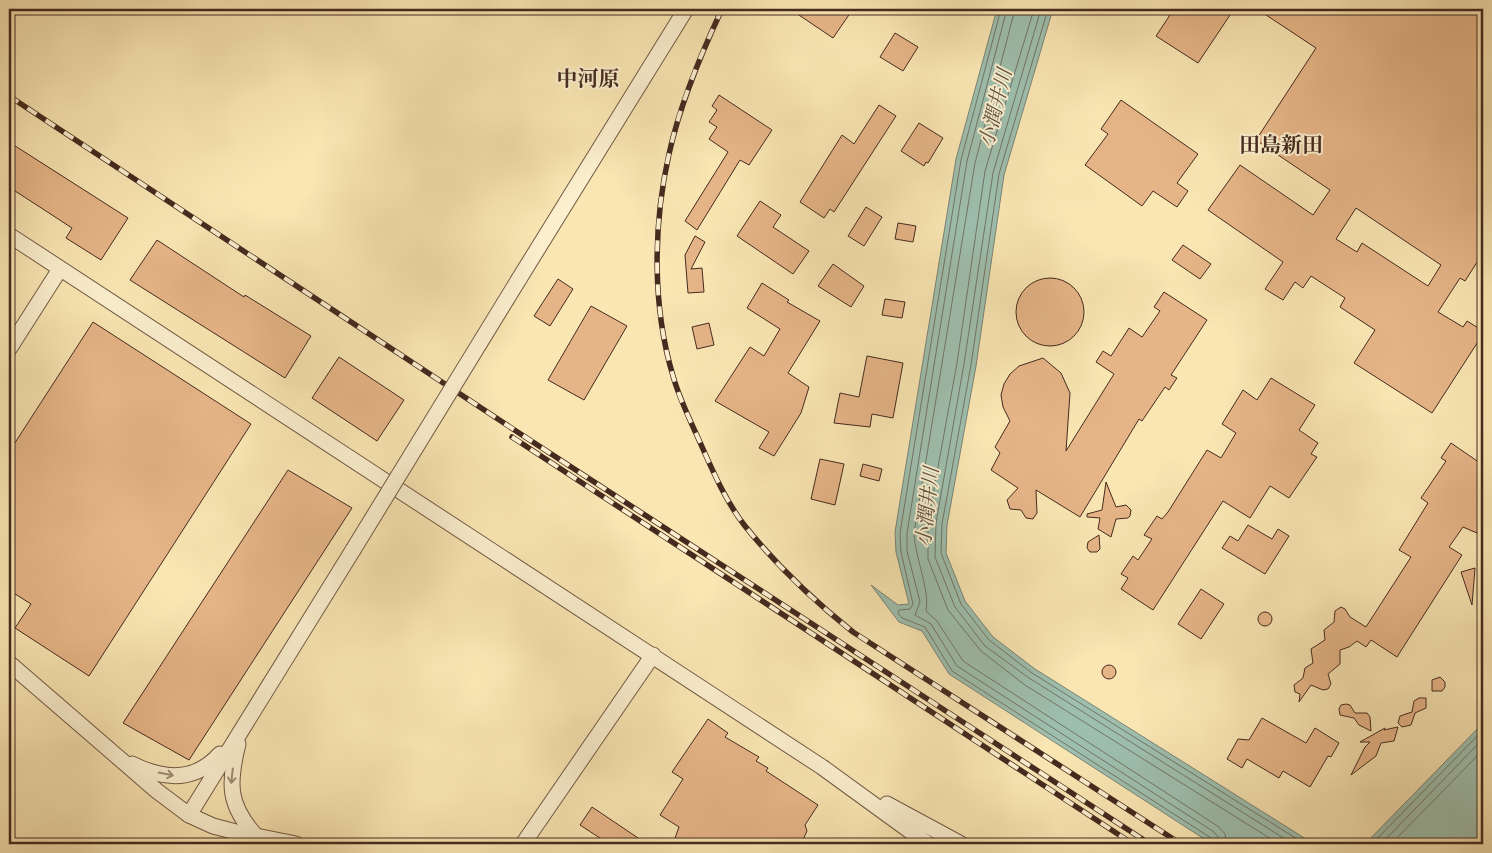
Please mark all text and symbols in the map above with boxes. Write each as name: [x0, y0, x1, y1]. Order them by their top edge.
water label: 小潤井川: [975, 65, 1019, 150]
district label: 中河原: [557, 67, 620, 93]
district label: 田島新田: [1239, 133, 1323, 159]
water label: 小潤井川: [912, 464, 945, 548]
one-way arrow: [227, 768, 237, 784]
one-way arrow: [157, 770, 173, 780]

